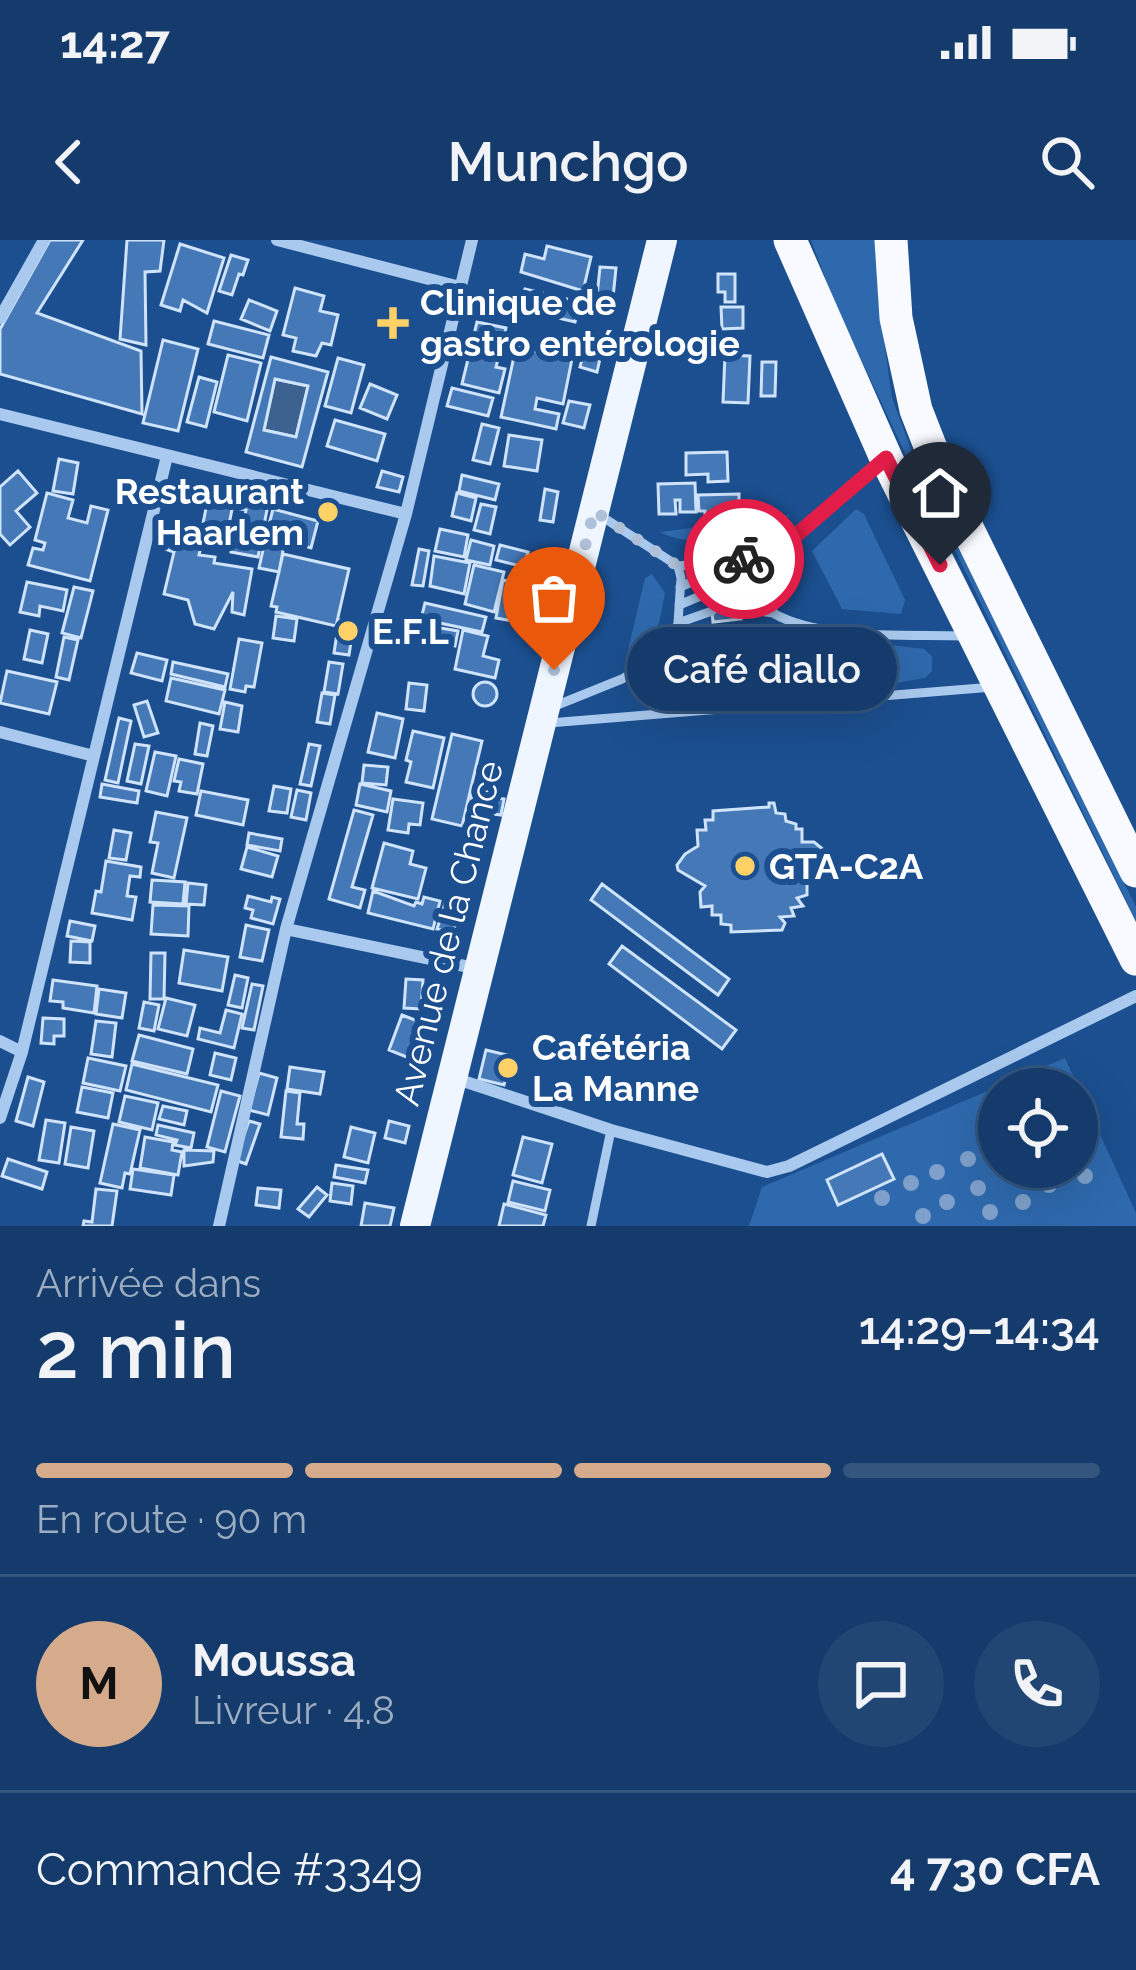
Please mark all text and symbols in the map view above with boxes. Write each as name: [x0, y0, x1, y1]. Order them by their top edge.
text: 14:27: [60, 16, 170, 69]
icon: back: [36, 129, 102, 195]
icon: search: [1034, 129, 1100, 195]
text: Munchgo: [447, 130, 689, 194]
place label: Clinique de gastro entérologie: [420, 281, 740, 364]
marker: Clinique de gastro entérologie: [377, 307, 409, 339]
pin: [889, 442, 991, 565]
icon: home: [907, 460, 973, 526]
place label: Restaurant Haarlem: [115, 470, 304, 553]
marker: Restaurant Haarlem: [315, 499, 341, 525]
courier: [684, 499, 804, 619]
icon: bike: [711, 526, 777, 592]
pin: [503, 547, 605, 670]
icon: bag: [521, 565, 587, 631]
place label: E.F.L: [372, 610, 449, 652]
marker: E.F.L: [335, 618, 361, 644]
callout: Café diallo: [626, 628, 896, 712]
text: Café diallo: [663, 646, 861, 692]
street label: Avenue de la Chance: [385, 756, 511, 1110]
place label: GTA-C2A: [769, 845, 924, 887]
marker: GTA-C2A: [732, 853, 758, 879]
place label: Cafétéria La Manne: [532, 1026, 699, 1109]
marker: Cafétéria La Manne: [495, 1055, 521, 1081]
map controls: [978, 1068, 1098, 1188]
button: locate: [978, 1068, 1098, 1188]
text: Arrivée dans: [36, 1260, 261, 1306]
text: 14:29–14:34: [859, 1302, 1100, 1355]
text: 2 min: [36, 1305, 236, 1396]
text: En route · 90 m: [36, 1496, 307, 1542]
button: chat: [818, 1621, 944, 1747]
button: phone: [974, 1621, 1100, 1747]
text: Moussa: [192, 1634, 356, 1687]
text: M: [80, 1657, 118, 1710]
text: Livreur · 4.8: [192, 1687, 395, 1733]
text: Commande #3349: [36, 1843, 423, 1896]
text: 4 730 CFA: [890, 1843, 1100, 1896]

